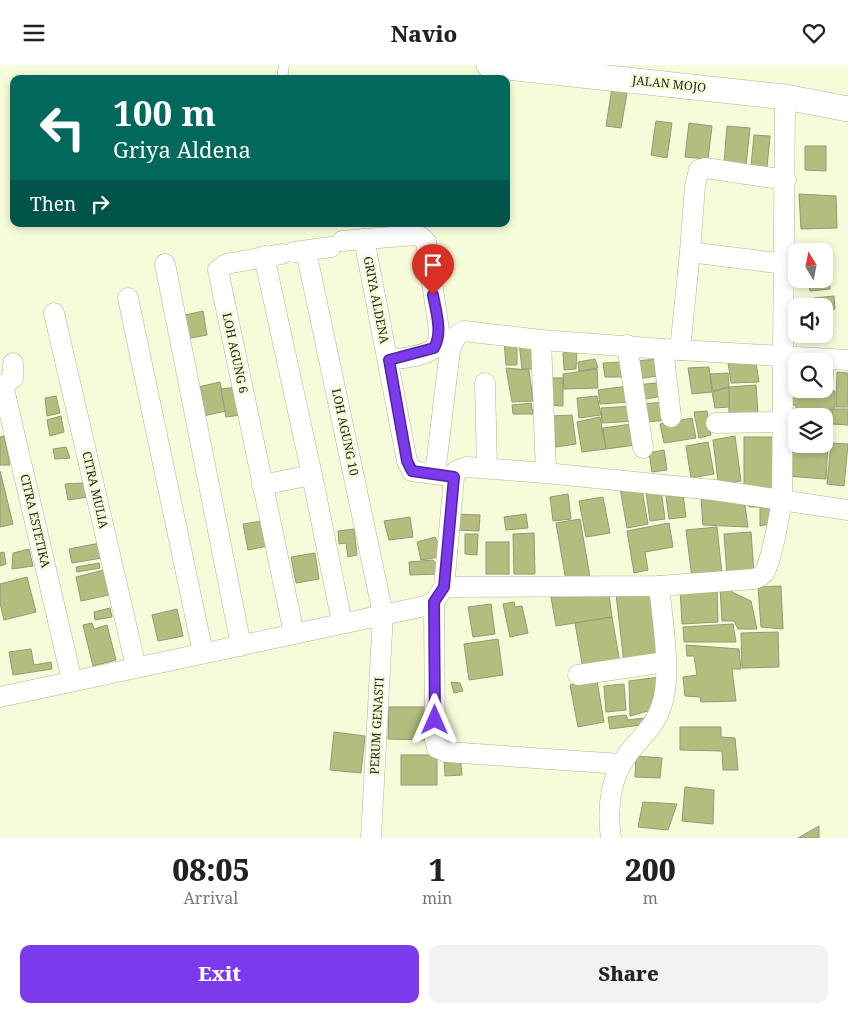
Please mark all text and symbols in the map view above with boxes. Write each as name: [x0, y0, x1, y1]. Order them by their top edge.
text: Navio: [391, 18, 457, 48]
icon: menu: [20, 19, 48, 47]
icon: heart: [800, 19, 828, 47]
street label: JALAN MOJO: [630, 71, 707, 96]
text: 100 m: [113, 89, 216, 136]
icon: left: [30, 95, 95, 160]
text: Griya Aldena: [113, 134, 251, 164]
icon: right: [86, 190, 114, 218]
text: Then: [30, 191, 76, 217]
north arrow: [788, 243, 832, 287]
map controls: [788, 243, 833, 453]
pin: [412, 244, 454, 295]
icon: arrive: [419, 251, 447, 279]
street label: GRIYA ALDENA: [360, 255, 393, 346]
button: sound: [788, 298, 833, 343]
street label: LOH AGUNG 6: [219, 311, 252, 395]
button: search: [788, 353, 833, 398]
street label: LOH AGUNG 10: [328, 387, 363, 477]
button: layers: [788, 408, 833, 453]
street label: CITRA MULIA: [78, 450, 113, 531]
street label: CITRA ESTETIKA: [16, 472, 55, 570]
street label: PERUM GENASTI: [365, 677, 388, 775]
position arrow: [408, 693, 460, 745]
text: 08:05: [172, 849, 250, 890]
text: 1: [429, 849, 446, 890]
text: 200: [625, 849, 676, 890]
text: Arrival: [184, 887, 238, 909]
text: min: [422, 887, 452, 909]
text: m: [643, 887, 658, 909]
button: Exit: [20, 945, 419, 1003]
button: Share: [429, 945, 828, 1003]

